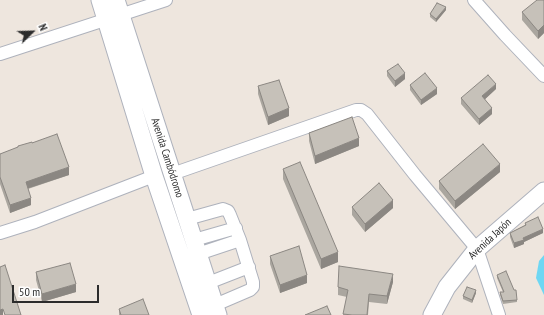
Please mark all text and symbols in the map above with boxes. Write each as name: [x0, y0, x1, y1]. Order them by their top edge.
north arrow: [12, 12, 52, 52]
text: N: [35, 22, 51, 33]
street label: Avenida Cambódromo: [148, 117, 186, 199]
street label: Avenida Japón: [466, 216, 514, 262]
scale bar: [14, 277, 101, 303]
text: 50 m: [19, 284, 40, 299]

